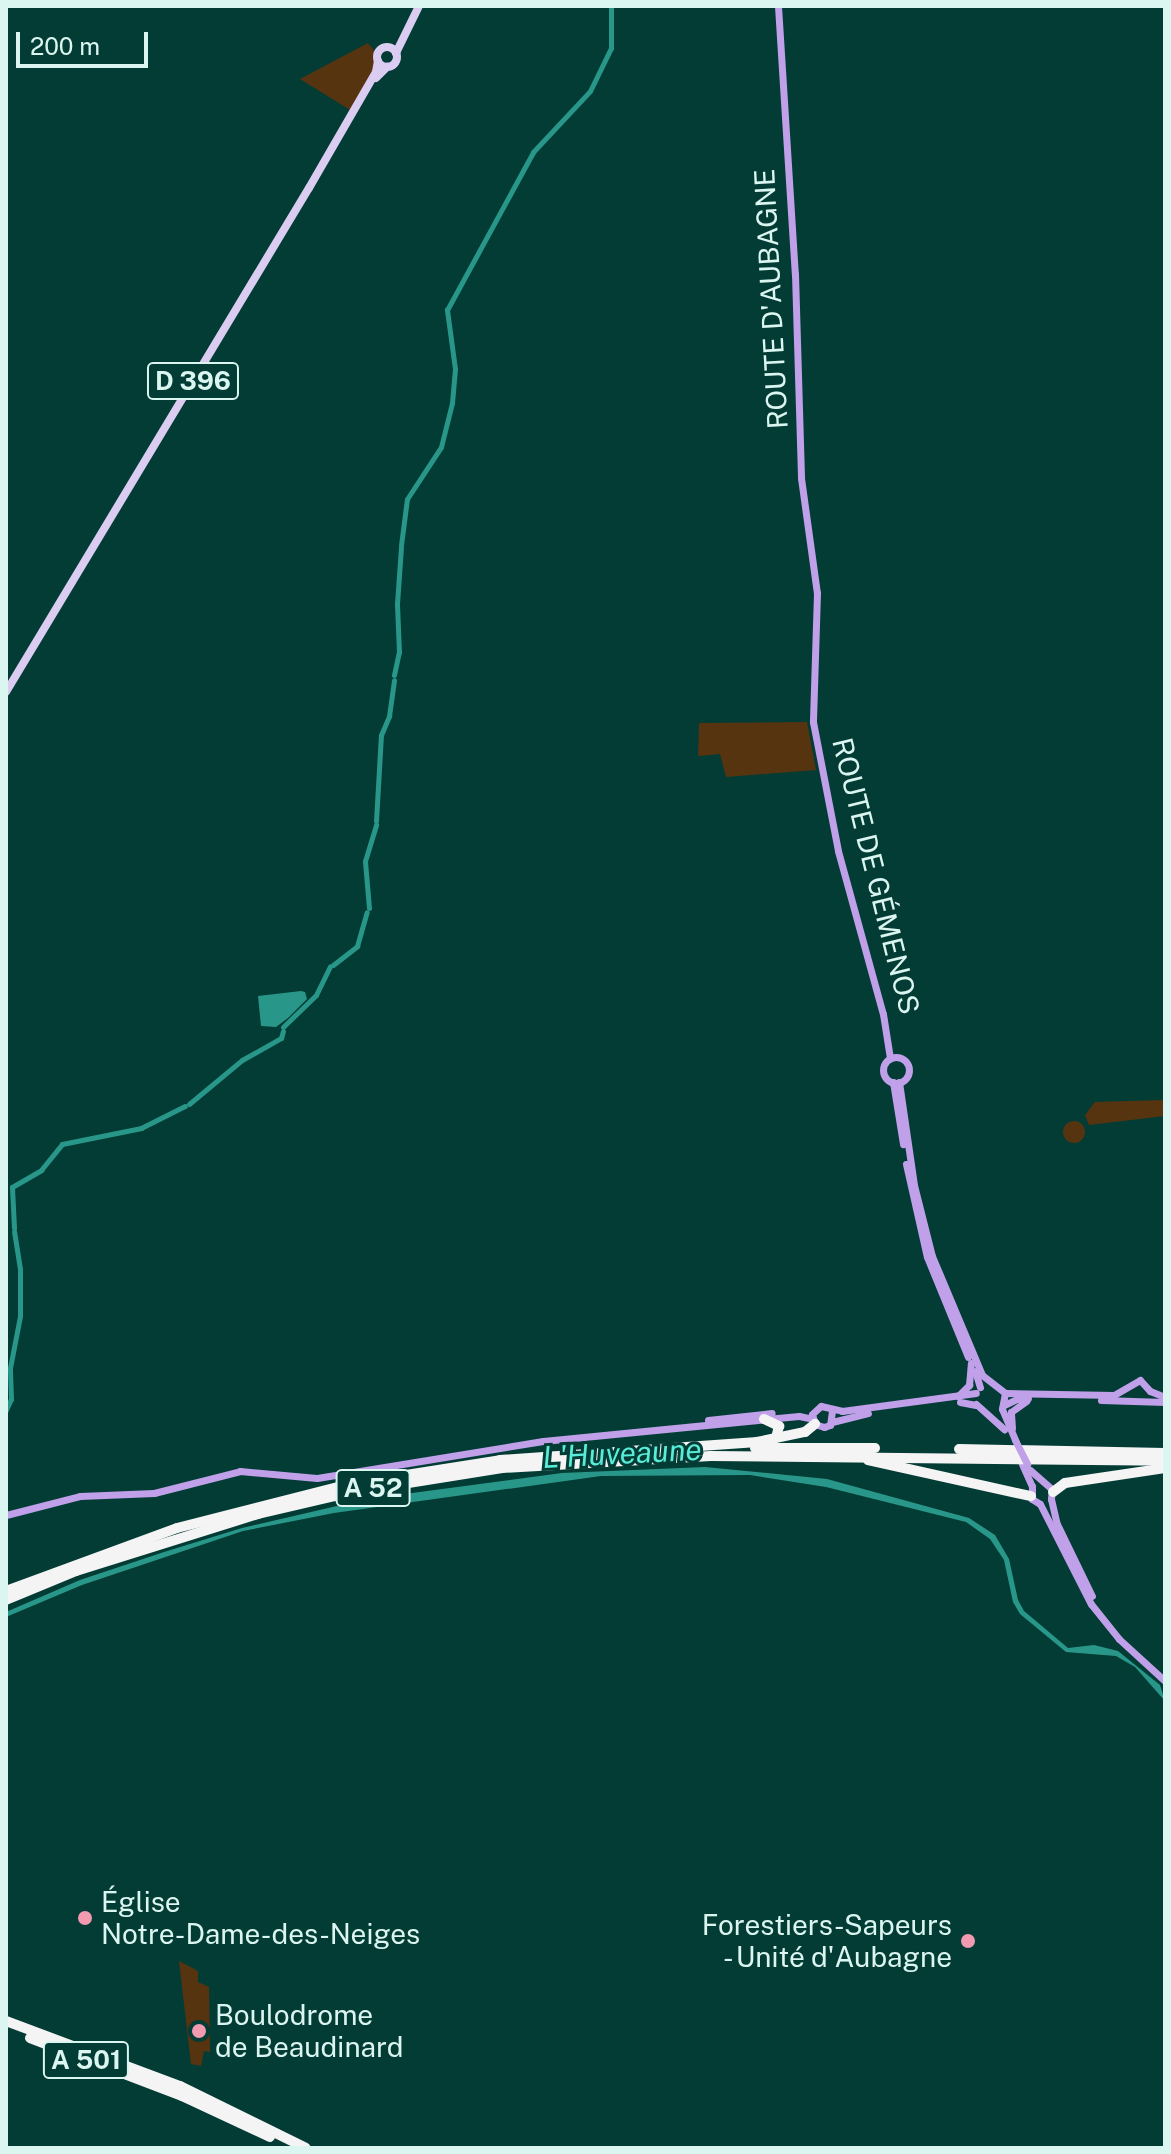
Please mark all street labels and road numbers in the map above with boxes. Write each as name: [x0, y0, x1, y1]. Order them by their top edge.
street label: ROUTE D'AUBAGNE: [747, 168, 795, 430]
road number: D 396: [145, 359, 241, 403]
street label: ROUTE DE GÉMENOS: [825, 734, 927, 1018]
road number: A 52: [335, 1466, 411, 1510]
road number: A 501: [42, 2038, 130, 2082]

